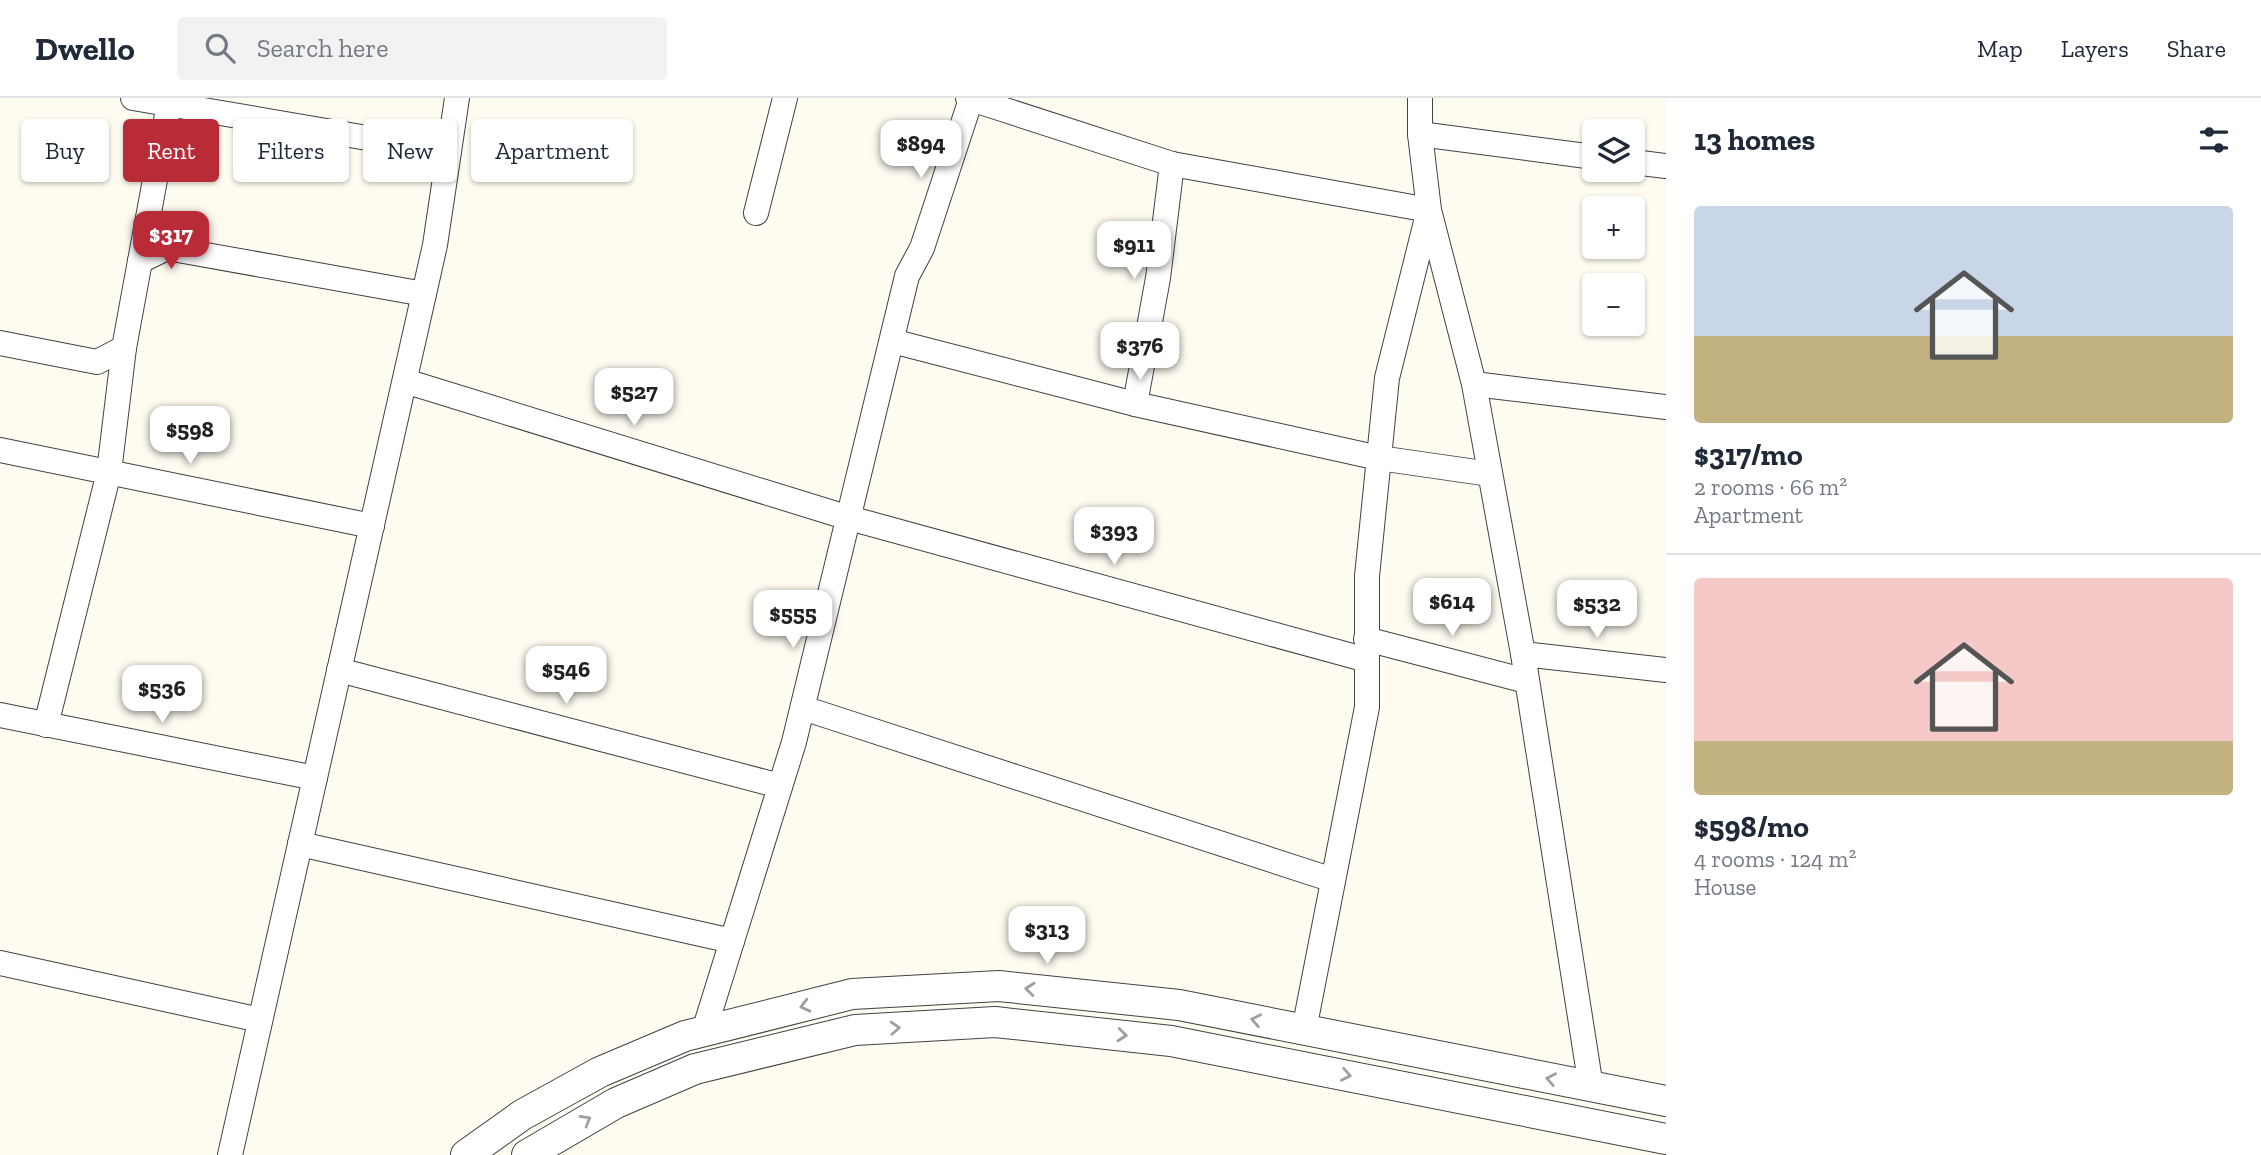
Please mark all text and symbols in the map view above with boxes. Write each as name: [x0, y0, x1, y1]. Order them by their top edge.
search box: [177, 17, 667, 80]
text: Dwello: [35, 29, 135, 68]
icon: search: [201, 29, 239, 67]
text: Search here: [257, 32, 388, 64]
text: Map: [1977, 34, 2023, 63]
text: Layers: [2061, 34, 2129, 63]
text: Share: [2167, 34, 2226, 63]
chip: Buy: [21, 119, 109, 182]
chip: Rent: [123, 119, 219, 182]
chip: Filters: [233, 119, 349, 182]
chip: New: [363, 119, 457, 182]
chip: Apartment: [471, 119, 633, 182]
map controls: [1582, 119, 1645, 336]
button: layers: [1582, 119, 1645, 182]
pin: $894: [880, 120, 962, 180]
icon: filters: [2195, 121, 2233, 159]
text: 13 homes: [1694, 122, 1815, 158]
text: $894: [896, 129, 946, 157]
button: +: [1582, 196, 1645, 259]
pin: $317: [130, 212, 212, 271]
text: $317: [149, 220, 193, 248]
pin: $911: [1093, 222, 1175, 281]
text: $911: [1113, 230, 1155, 258]
icon: home: [1901, 252, 2027, 378]
button: −: [1582, 273, 1645, 336]
pin: $376: [1099, 322, 1181, 382]
text: $376: [1116, 331, 1164, 359]
pin: $527: [593, 368, 675, 428]
text: $527: [610, 377, 658, 405]
pin: $598: [149, 406, 231, 466]
text: $598: [166, 415, 214, 443]
text: $317/mo: [1694, 437, 1803, 473]
text: 2 rooms · 66 m²: [1694, 473, 1847, 501]
text: Apartment: [1694, 501, 1803, 529]
pin: $393: [1073, 508, 1155, 567]
text: $393: [1090, 516, 1138, 544]
pin: $614: [1411, 578, 1493, 638]
pin: $532: [1556, 580, 1638, 640]
text: $614: [1429, 587, 1475, 615]
text: $532: [1573, 589, 1621, 617]
pin: $555: [752, 590, 834, 650]
text: $555: [769, 599, 817, 627]
icon: home: [1901, 624, 2027, 750]
pin: $546: [525, 646, 607, 706]
text: $546: [542, 655, 590, 683]
pin: $536: [121, 666, 203, 725]
text: $536: [138, 674, 186, 702]
text: $598/mo: [1694, 809, 1809, 845]
text: 4 rooms · 124 m²: [1694, 845, 1856, 873]
text: House: [1694, 873, 1756, 901]
pin: $313: [1006, 906, 1088, 966]
text: $313: [1024, 915, 1070, 943]
one-way arrow: [1025, 982, 1036, 997]
one-way arrow: [799, 998, 811, 1012]
one-way arrow: [1250, 1014, 1262, 1029]
one-way arrow: [890, 1020, 901, 1035]
one-way arrow: [1116, 1028, 1128, 1043]
one-way arrow: [1340, 1067, 1352, 1082]
one-way arrow: [1545, 1072, 1557, 1087]
one-way arrow: [578, 1115, 591, 1128]

